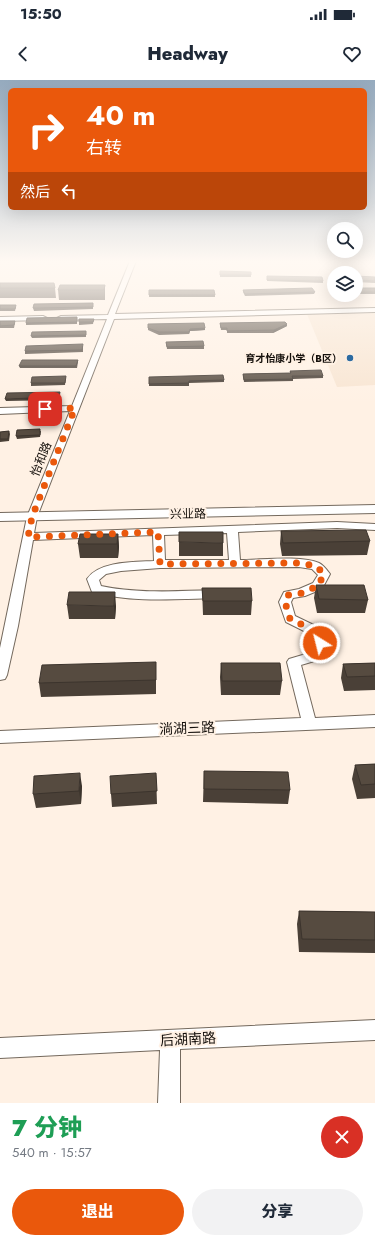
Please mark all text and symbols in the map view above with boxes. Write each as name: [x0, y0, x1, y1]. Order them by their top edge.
text: 15:50: [20, 3, 62, 25]
text: Headway: [147, 41, 228, 67]
icon: back: [12, 43, 34, 65]
icon: heart: [341, 43, 363, 65]
text: 40 m: [86, 95, 155, 136]
icon: right: [20, 104, 72, 156]
text: 右转: [86, 135, 122, 161]
icon: left: [58, 180, 80, 202]
text: 然后: [20, 181, 50, 203]
map controls: [327, 222, 363, 302]
button: search: [327, 222, 363, 258]
button: layers: [327, 266, 363, 302]
place label: 育才怡康小学（B区）: [245, 351, 342, 366]
marker: 育才怡康小学（B区）: [345, 353, 355, 363]
pin: [28, 392, 62, 426]
icon: arrive: [34, 398, 56, 420]
street label: 怡和路: [26, 439, 56, 479]
street label: 兴业路: [170, 505, 206, 523]
position arrow: [299, 622, 341, 664]
street label: 淌湖三路: [159, 717, 215, 739]
street label: 后湖南路: [160, 1028, 216, 1050]
text: 7 分钟: [12, 1110, 82, 1145]
button: close: [321, 1116, 363, 1158]
text: 540 m · 15:57: [12, 1143, 92, 1162]
button: 退出: [12, 1189, 184, 1235]
button: 分享: [192, 1189, 363, 1235]

